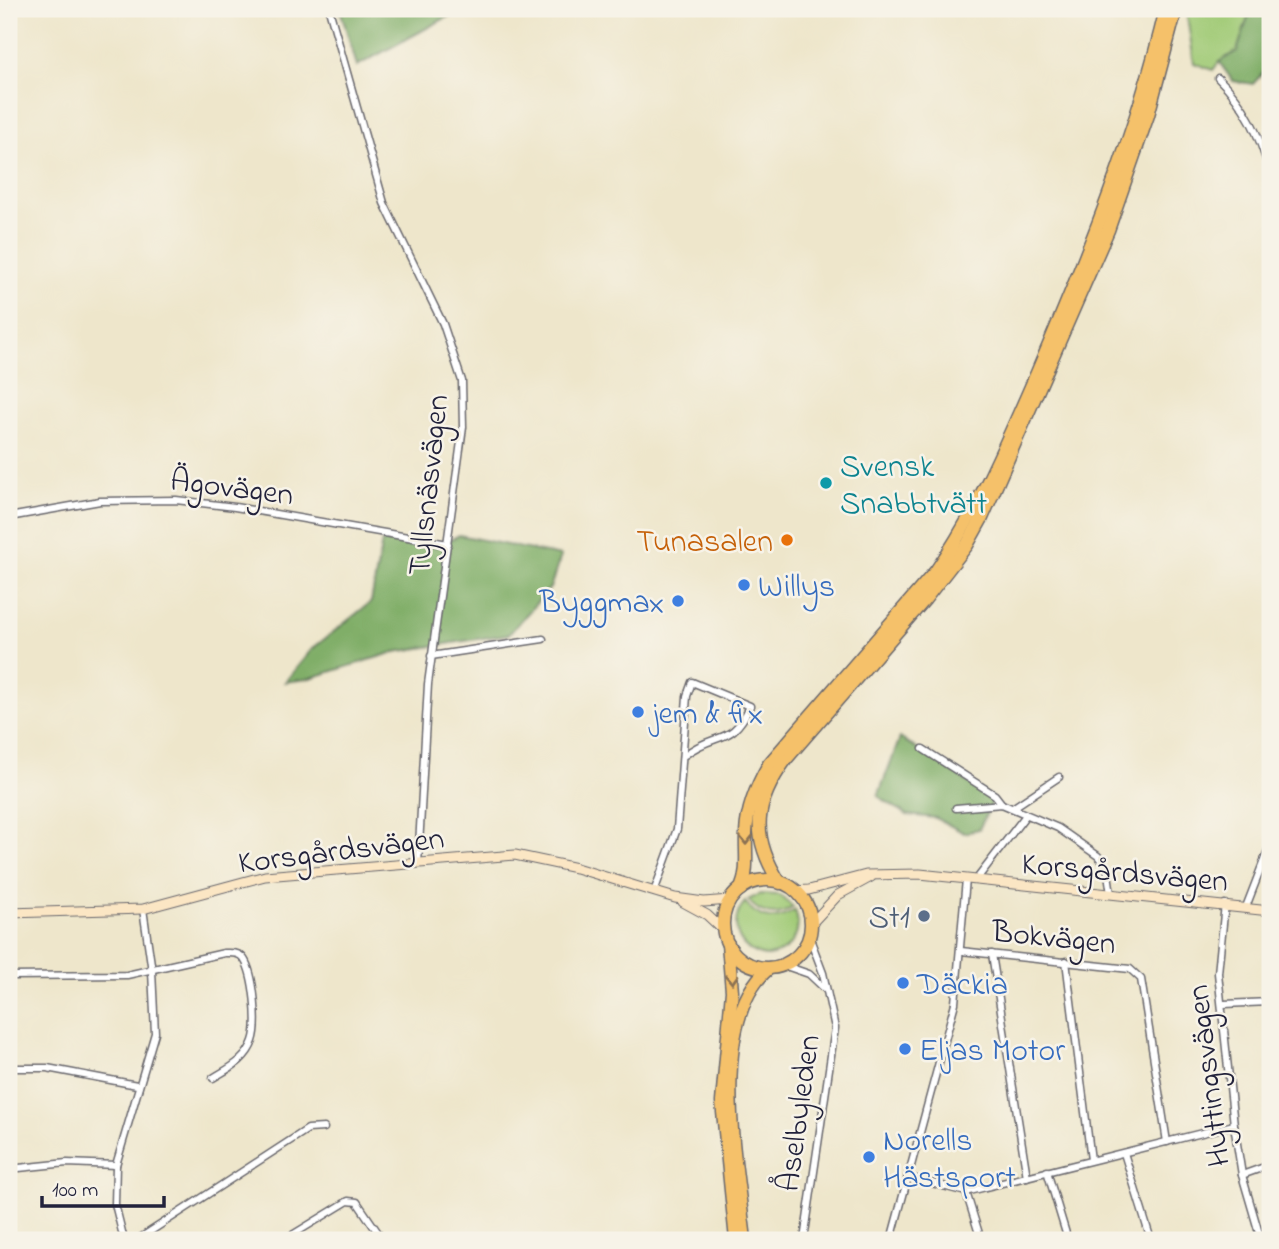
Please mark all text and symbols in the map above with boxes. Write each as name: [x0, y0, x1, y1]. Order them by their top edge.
street label: Tyllsnäsvägen: [398, 392, 463, 578]
place label: Svensk Snabbtvätt: [840, 445, 987, 529]
street label: Ägovägen: [167, 459, 296, 520]
marker: Svensk Snabbtvätt: [818, 475, 834, 491]
place label: Tunasalen: [636, 520, 773, 567]
marker: Tunasalen: [779, 532, 795, 548]
place label: Willys: [758, 565, 835, 612]
marker: Willys: [736, 577, 752, 593]
place label: Byggmax: [538, 581, 664, 628]
marker: Byggmax: [670, 593, 686, 609]
place label: jem & fix: [648, 692, 763, 739]
marker: jem & fix: [630, 704, 646, 720]
street label: Korsgårdsvägen: [236, 817, 447, 888]
one-way arrow: [738, 835, 754, 845]
street label: Korsgårdsvägen: [1019, 842, 1230, 907]
place label: St1: [869, 896, 910, 943]
marker: St1: [916, 908, 932, 924]
street label: Bokvägen: [988, 910, 1118, 969]
place label: Däckia: [916, 963, 1008, 1010]
one-way arrow: [724, 974, 739, 985]
marker: Däckia: [895, 975, 911, 991]
street label: Hyttingsvägen: [1176, 982, 1245, 1169]
place label: Eljas Motor: [919, 1029, 1065, 1076]
street label: Åselbyleden: [766, 1032, 835, 1195]
marker: Eljas Motor: [897, 1041, 913, 1057]
place label: Norells Hästsport: [883, 1119, 1016, 1203]
marker: Norells Hästsport: [861, 1149, 877, 1165]
scale bar: [42, 1165, 164, 1209]
text: 100 m: [52, 1176, 98, 1206]

